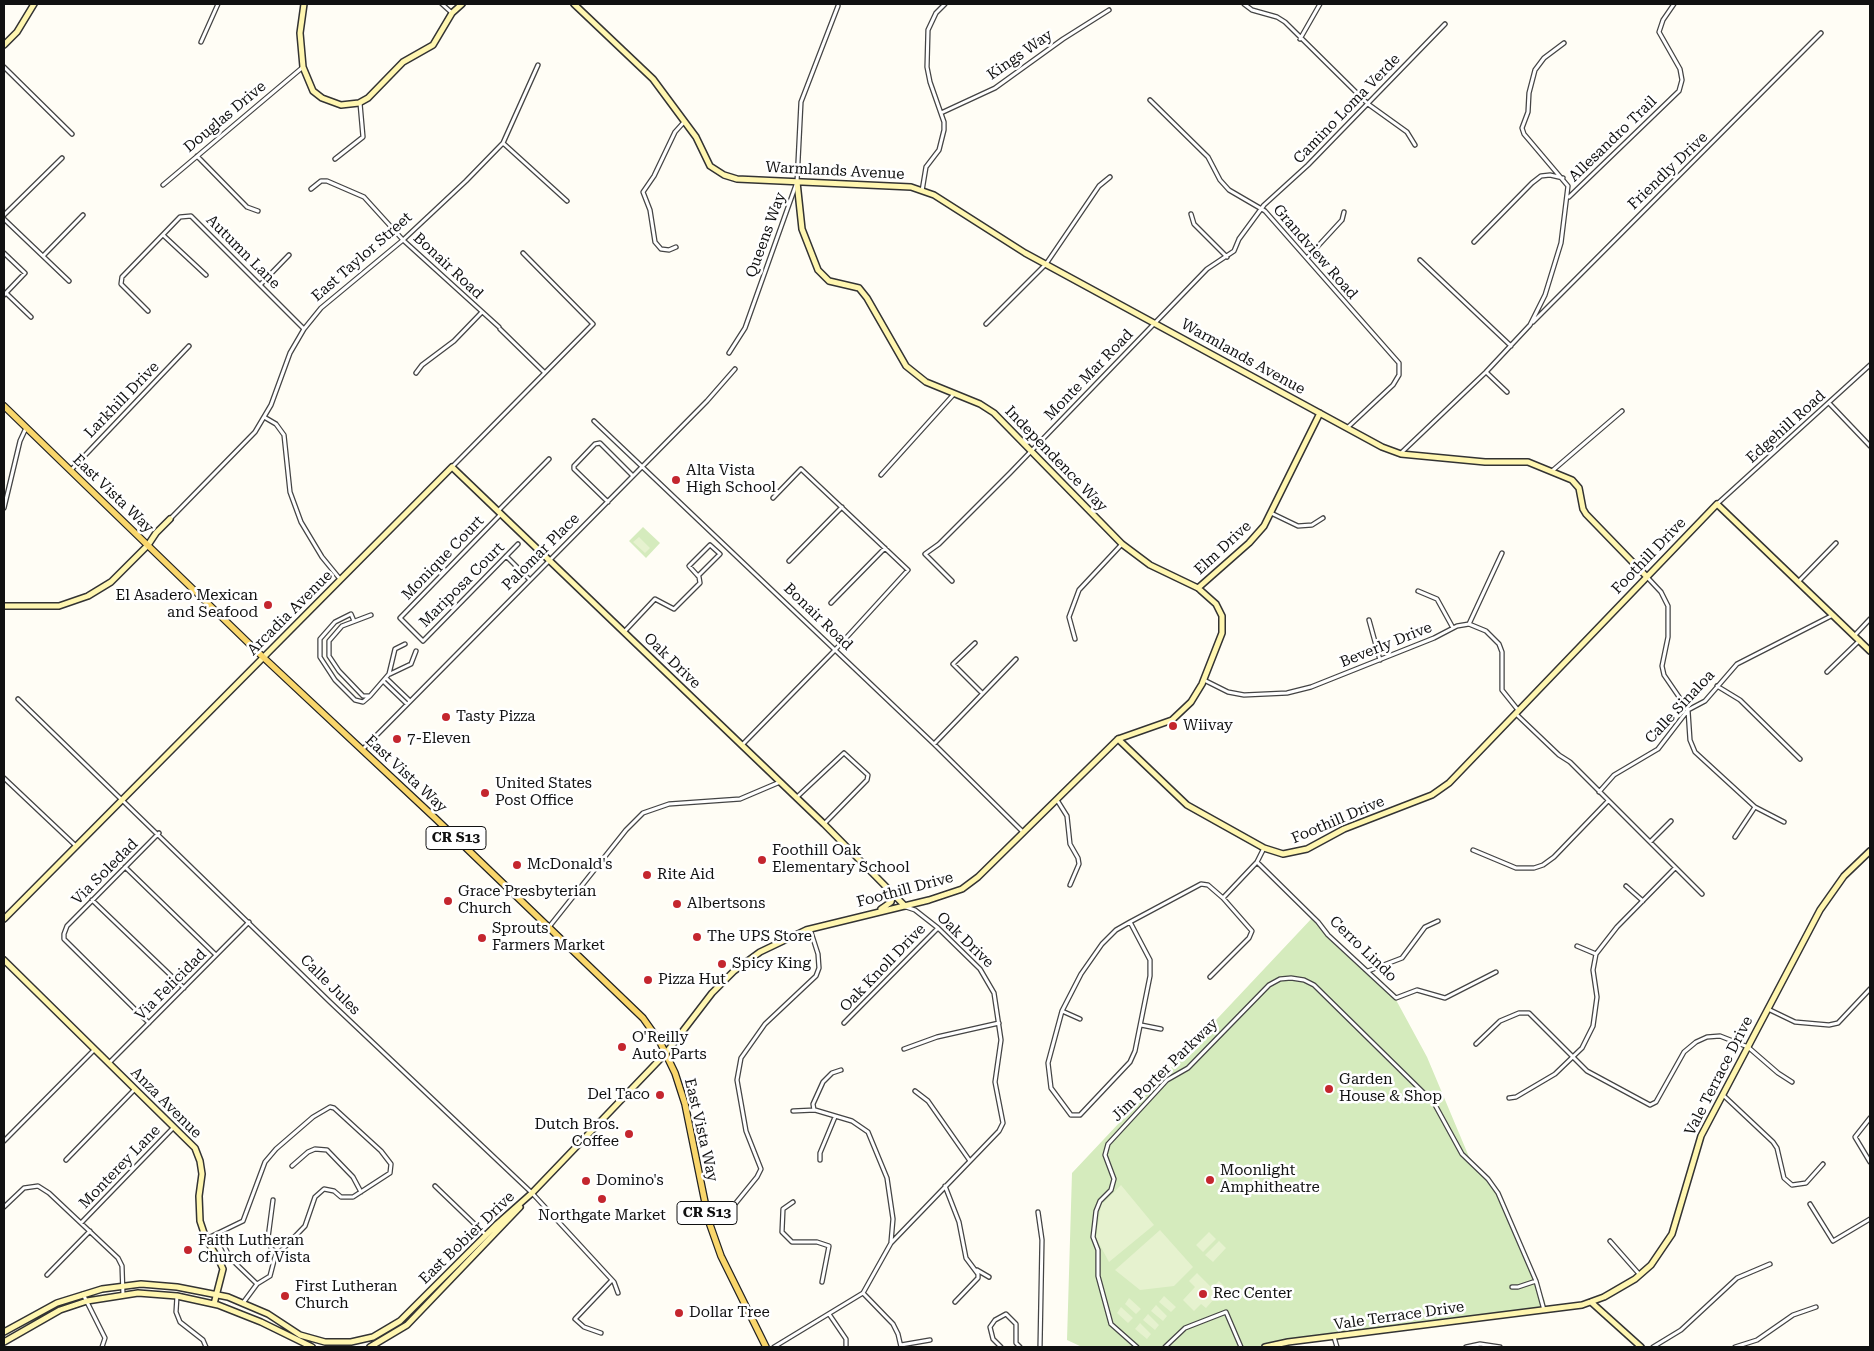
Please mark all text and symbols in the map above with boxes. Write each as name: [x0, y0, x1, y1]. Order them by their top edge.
street label: Kings Way: [984, 26, 1056, 84]
street label: Camino Loma Verde: [1290, 50, 1404, 168]
street label: Douglas Drive: [180, 77, 270, 157]
street label: Allesandro Trail: [1565, 93, 1661, 185]
street label: Friendly Drive: [1624, 128, 1712, 214]
street label: Warmlands Avenue: [765, 158, 905, 184]
street label: Queens Way: [742, 190, 790, 280]
street label: Grandview Road: [1269, 201, 1361, 303]
street label: East Taylor Street: [308, 209, 416, 305]
street label: Autumn Lane: [202, 211, 284, 293]
street label: Bonair Road: [409, 229, 487, 303]
street label: Warmlands Avenue: [1178, 315, 1308, 399]
street label: Monte Mar Road: [1041, 326, 1137, 424]
street label: Larkhill Drive: [81, 358, 163, 442]
street label: Edgehill Road: [1743, 387, 1829, 467]
street label: Independence Way: [1001, 402, 1111, 516]
street label: East Vista Way: [69, 451, 157, 537]
place label: Alta Vista High School: [686, 462, 776, 497]
marker: Alta Vista High School: [670, 474, 682, 486]
street label: Palomar Place: [499, 510, 583, 594]
street label: Monique Court: [398, 512, 488, 604]
street label: Foothill Drive: [1608, 514, 1690, 598]
street label: Elm Drive: [1191, 517, 1255, 579]
street label: Mariposa Court: [416, 539, 508, 631]
street label: Arcadia Avenue: [244, 567, 336, 659]
street label: Bonair Road: [780, 580, 856, 654]
place label: El Asadero Mexican and Seafood: [116, 587, 258, 622]
marker: El Asadero Mexican and Seafood: [262, 599, 274, 611]
street label: Beverly Drive: [1337, 618, 1435, 672]
street label: Oak Drive: [640, 629, 704, 693]
street label: Calle Sinaloa: [1641, 667, 1719, 747]
place label: Tasty Pizza: [456, 708, 535, 726]
marker: Tasty Pizza: [440, 711, 452, 723]
place label: Wiivay: [1183, 717, 1233, 735]
marker: Wiivay: [1167, 720, 1179, 732]
place label: 7-Eleven: [407, 730, 471, 748]
street label: East Vista Way: [361, 731, 451, 817]
marker: 7-Eleven: [391, 733, 403, 745]
place label: United States Post Office: [495, 775, 592, 810]
marker: United States Post Office: [479, 787, 491, 799]
street label: Foothill Drive: [1289, 792, 1387, 848]
road number: CR S13: [426, 826, 486, 850]
street label: Via Soledad: [68, 835, 142, 909]
place label: Foothill Oak Elementary School: [772, 842, 910, 877]
marker: Foothill Oak Elementary School: [756, 854, 768, 866]
place label: McDonald's: [527, 856, 612, 874]
marker: McDonald's: [511, 859, 523, 871]
place label: Rite Aid: [657, 866, 715, 884]
street label: Foothill Drive: [855, 868, 955, 912]
marker: Rite Aid: [641, 869, 653, 881]
place label: Grace Presbyterian Church: [458, 883, 596, 918]
marker: Grace Presbyterian Church: [442, 895, 454, 907]
place label: Albertsons: [687, 895, 765, 913]
marker: Albertsons: [671, 898, 683, 910]
street label: Oak Drive: [933, 908, 997, 972]
street label: Cerro Lindo: [1326, 912, 1400, 986]
place label: Sprouts Farmers Market: [492, 920, 605, 955]
street label: Oak Knoll Drive: [836, 920, 930, 1016]
place label: The UPS Store: [707, 928, 812, 946]
marker: The UPS Store: [691, 931, 703, 943]
marker: Sprouts Farmers Market: [476, 932, 488, 944]
street label: Via Felicidad: [132, 946, 210, 1024]
street label: Calle Jules: [296, 951, 364, 1019]
place label: Spicy King: [732, 955, 811, 973]
marker: Spicy King: [716, 958, 728, 970]
place label: Pizza Hut: [658, 971, 726, 989]
marker: Pizza Hut: [642, 974, 654, 986]
street label: Vale Terrace Drive: [1681, 1013, 1757, 1139]
street label: Jim Porter Parkway: [1108, 1015, 1222, 1125]
place label: O'Reilly Auto Parts: [632, 1029, 707, 1064]
marker: O'Reilly Auto Parts: [616, 1041, 628, 1053]
street label: Anza Avenue: [127, 1064, 205, 1142]
place label: Garden House & Shop: [1339, 1071, 1442, 1106]
street label: East Vista Way: [680, 1077, 722, 1183]
marker: Garden House & Shop: [1323, 1083, 1335, 1095]
place label: Del Taco: [587, 1086, 650, 1104]
marker: Del Taco: [654, 1089, 666, 1101]
place label: Dutch Bros. Coffee: [534, 1116, 619, 1151]
street label: Monterey Lane: [76, 1122, 164, 1212]
marker: Dutch Bros. Coffee: [623, 1128, 635, 1140]
place label: Moonlight Amphitheatre: [1220, 1162, 1320, 1197]
place label: Domino's: [596, 1172, 664, 1190]
marker: Moonlight Amphitheatre: [1204, 1174, 1216, 1186]
marker: Domino's: [580, 1175, 592, 1187]
street label: East Bobier Drive: [416, 1188, 518, 1288]
marker: Northgate Market: [596, 1193, 608, 1205]
road number: CR S13: [677, 1202, 737, 1224]
place label: Northgate Market: [538, 1207, 666, 1225]
place label: Faith Lutheran Church of Vista: [198, 1232, 310, 1267]
marker: Faith Lutheran Church of Vista: [182, 1244, 194, 1256]
place label: First Lutheran Church: [295, 1278, 397, 1313]
place label: Rec Center: [1213, 1285, 1292, 1303]
marker: Rec Center: [1197, 1288, 1209, 1300]
marker: First Lutheran Church: [279, 1290, 291, 1302]
street label: Vale Terrace Drive: [1333, 1298, 1465, 1334]
place label: Dollar Tree: [689, 1304, 770, 1322]
marker: Dollar Tree: [673, 1307, 685, 1319]

